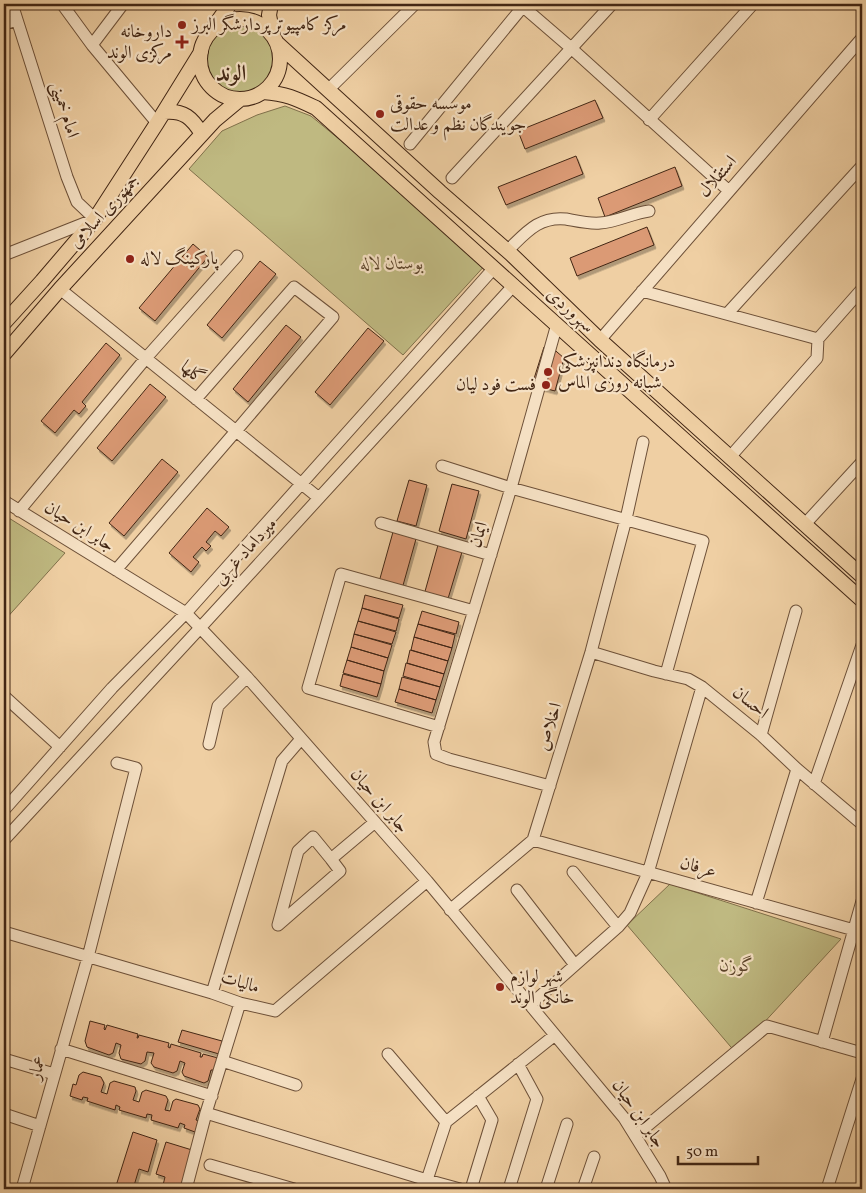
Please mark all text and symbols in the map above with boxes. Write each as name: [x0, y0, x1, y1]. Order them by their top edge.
place label: مرکز کامپیوتر پردازشگر البرز: [190, 13, 347, 38]
marker: مرکز کامپیوتر پردازشگر البرز: [176, 19, 188, 31]
place label: داروخانه مرکزی الوند: [107, 20, 172, 66]
marker: داروخانه مرکزی الوند: [176, 36, 188, 48]
district label: الوند: [216, 59, 246, 90]
street label: امام خمینی: [42, 79, 84, 142]
place label: موسسه حقوقی جویندگان نظم و عدالت: [390, 92, 526, 141]
marker: موسسه حقوقی جویندگان نظم و عدالت: [374, 108, 386, 120]
street label: استقلال: [693, 150, 743, 204]
street label: جمهوری اسلامی: [64, 169, 146, 255]
place label: پارکینگ لاله: [140, 246, 220, 272]
park label: بوستان لاله: [360, 252, 424, 277]
marker: پارکینگ لاله: [124, 253, 136, 265]
street label: سهروردی: [540, 283, 600, 339]
place label: درمانگاه دندان‍‍پزشکی شبانه روزی الماس: [558, 349, 675, 396]
street label: گلها: [174, 355, 210, 391]
marker: درمانگاه دندان‍‍پزشکی شبانه روزی الماس: [542, 366, 554, 378]
place label: فست فود لیان: [456, 373, 536, 398]
marker: فست فود لیان: [540, 379, 552, 391]
street label: جابر ابن حیان: [39, 496, 119, 558]
street label: میرداماد غربی: [209, 513, 283, 591]
street label: ایمان: [463, 519, 495, 551]
street label: احسان: [726, 681, 774, 725]
street label: اخلاص: [531, 700, 569, 754]
street label: جابر ابن حیان: [344, 763, 414, 839]
street label: عرفان: [677, 851, 719, 885]
park label: گوزن: [719, 954, 755, 979]
street label: مالیات: [217, 965, 263, 1001]
place label: شهر لوازم خانگی الوند: [510, 965, 574, 1011]
marker: شهر لوازم خانگی الوند: [494, 981, 506, 993]
street label: عمار: [22, 1053, 53, 1085]
street label: جابر ابن حیان: [605, 1075, 671, 1153]
scale bar: [678, 1133, 758, 1165]
text: 50 m: [686, 1142, 718, 1163]

